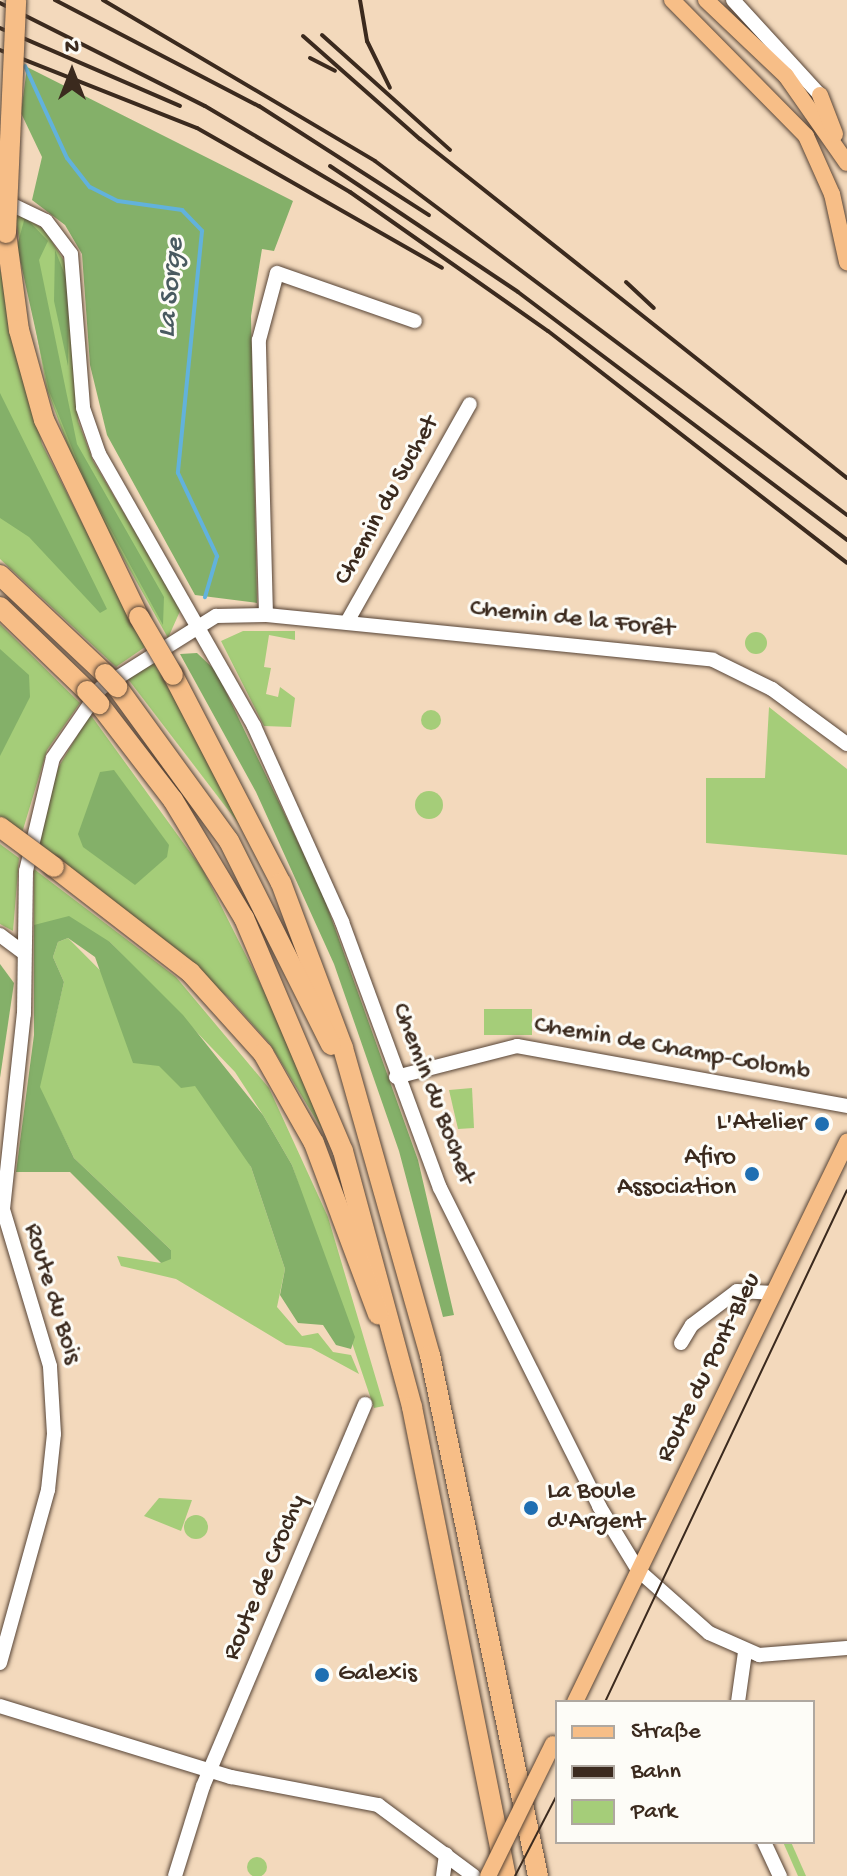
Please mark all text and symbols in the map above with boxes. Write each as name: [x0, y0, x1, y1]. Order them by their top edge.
north arrow: [32, 32, 112, 112]
text: N: [65, 35, 79, 61]
water label: La Sorge: [151, 237, 193, 339]
street label: Chemin du Suchet: [329, 411, 447, 591]
street label: Chemin de la Forêt: [468, 594, 676, 646]
street label: Chemin du Bochet: [383, 999, 481, 1189]
street label: Chemin de Champ-Colomb: [532, 1010, 812, 1090]
place label: L'Atelier: [717, 1108, 806, 1140]
marker: L'Atelier: [813, 1115, 831, 1133]
place label: Afiro Association: [617, 1143, 736, 1204]
marker: Afiro Association: [743, 1165, 761, 1183]
street label: Route du Bois: [15, 1220, 87, 1368]
street label: Route du Pont-Bleu: [651, 1268, 769, 1468]
place label: La Boule d'Argent: [547, 1477, 645, 1538]
street label: Route de Crochy: [217, 1491, 315, 1665]
marker: La Boule d'Argent: [522, 1499, 540, 1517]
place label: Galexis: [338, 1659, 417, 1691]
marker: Galexis: [313, 1666, 331, 1684]
legend: [555, 1700, 815, 1844]
text: Straße: [631, 1718, 701, 1747]
text: Bahn: [631, 1758, 681, 1787]
text: Park: [631, 1798, 677, 1827]

